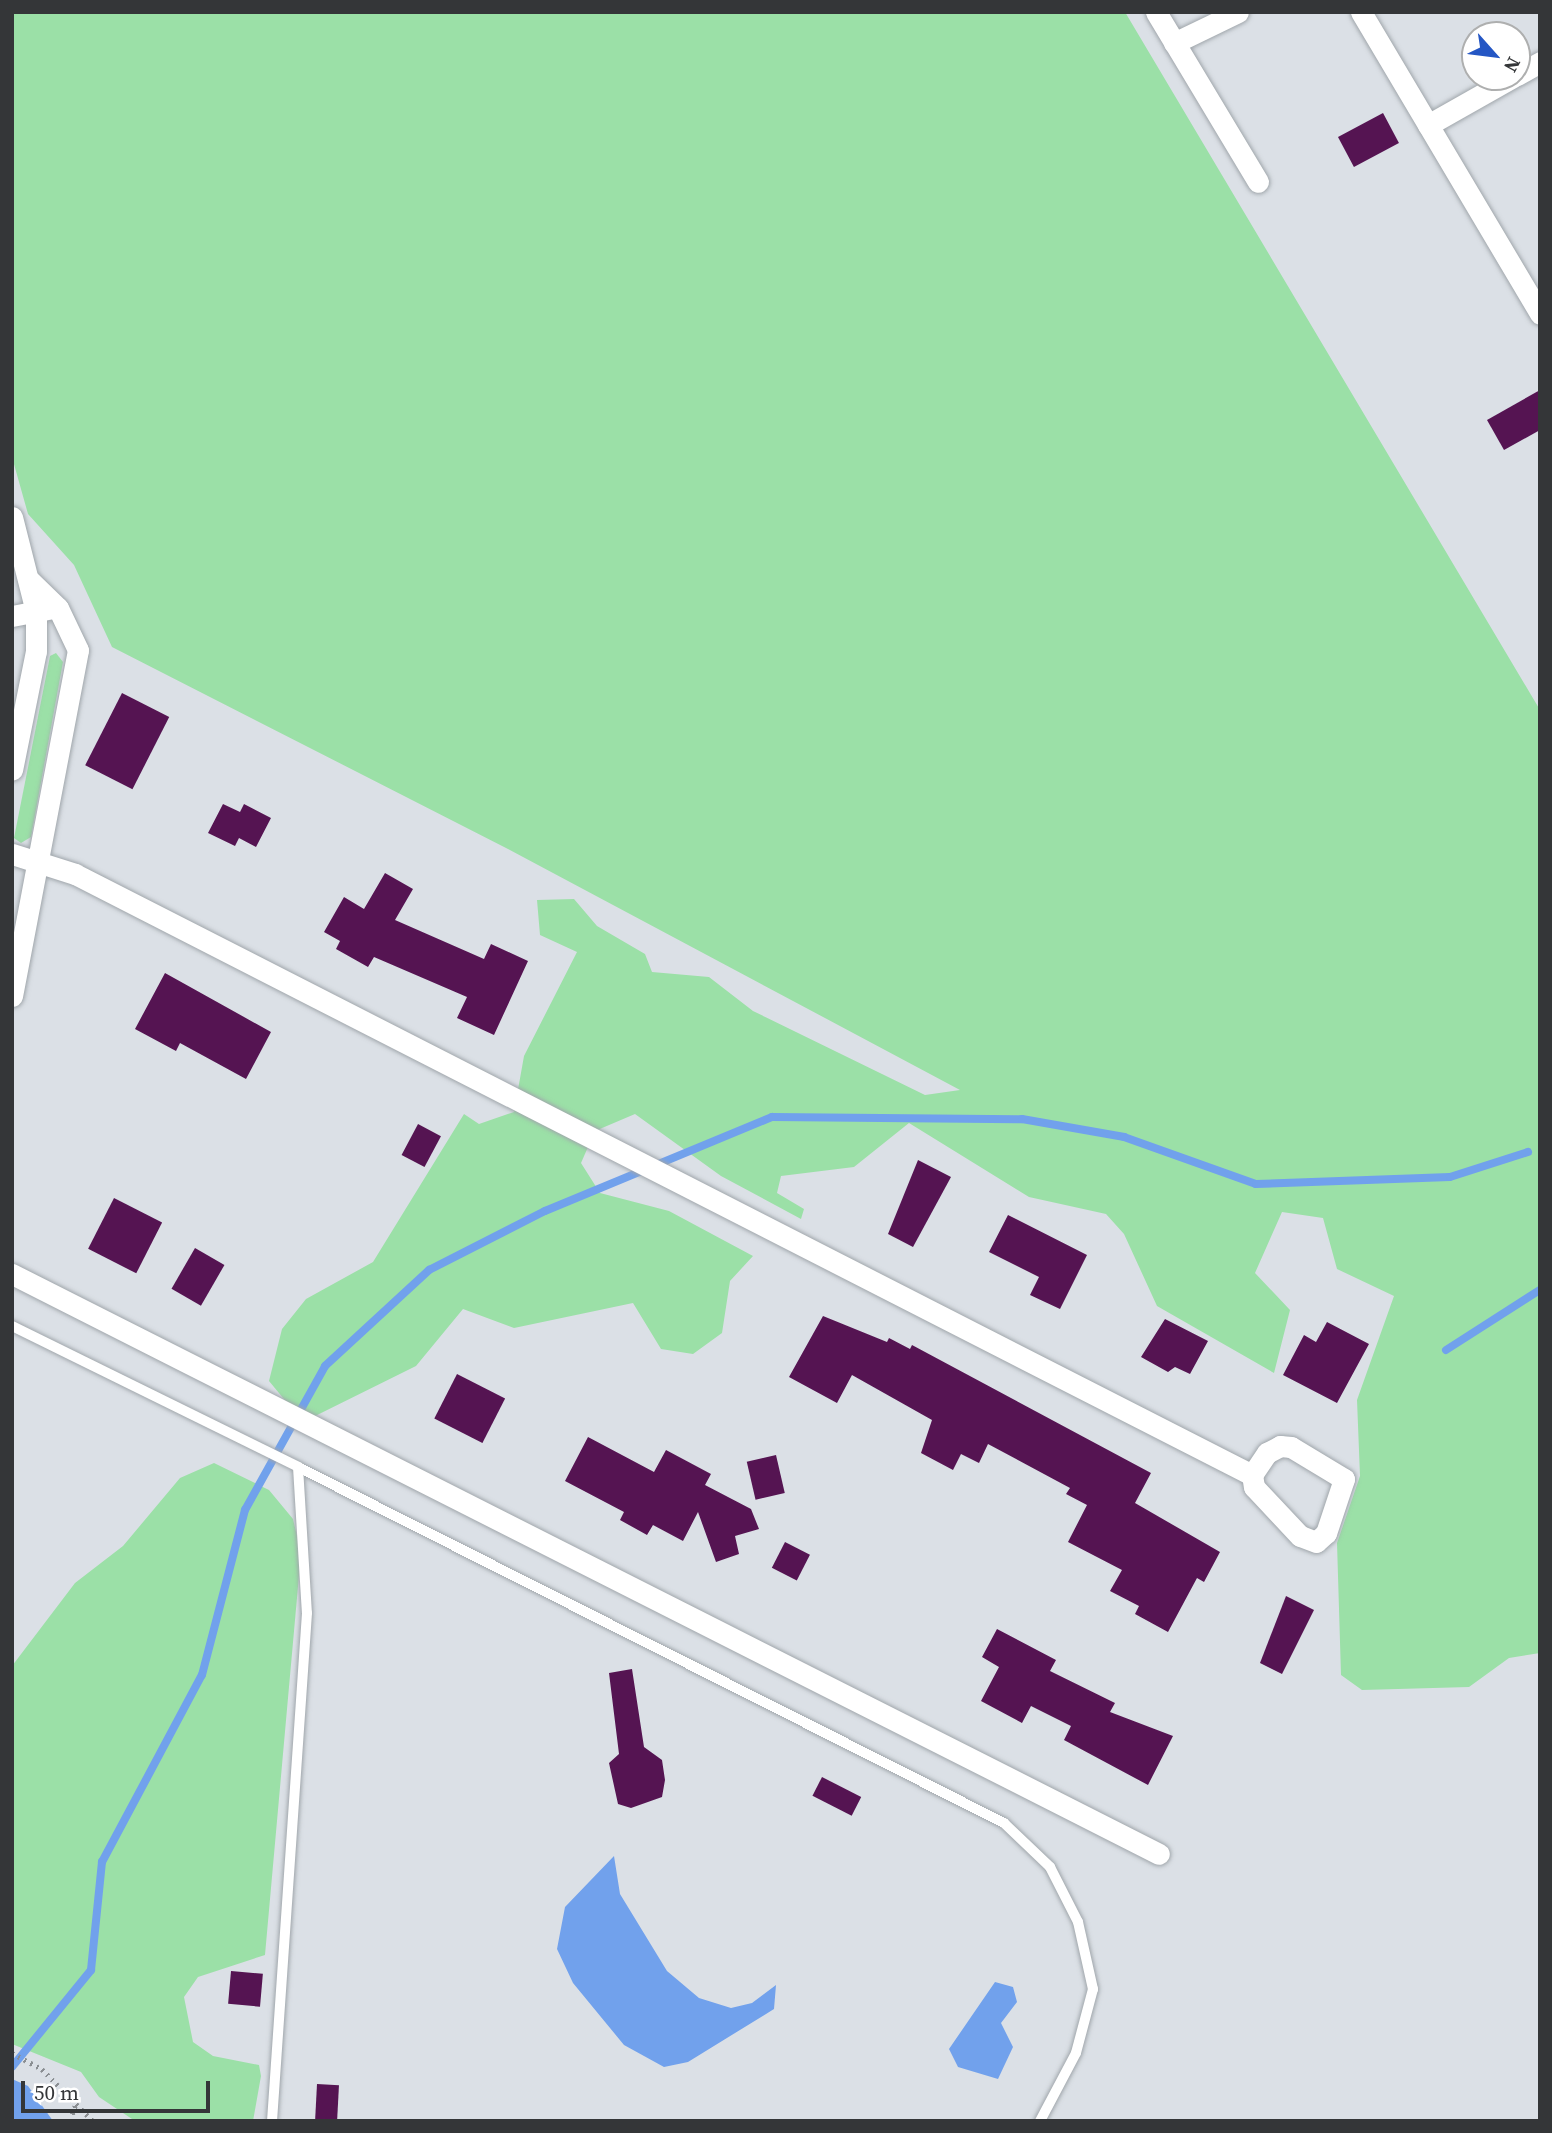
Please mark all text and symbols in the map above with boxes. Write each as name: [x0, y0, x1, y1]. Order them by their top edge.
north arrow: [1461, 21, 1531, 91]
text: N: [1498, 53, 1528, 77]
scale bar: [24, 2066, 214, 2110]
text: 50 m: [34, 2078, 79, 2107]

